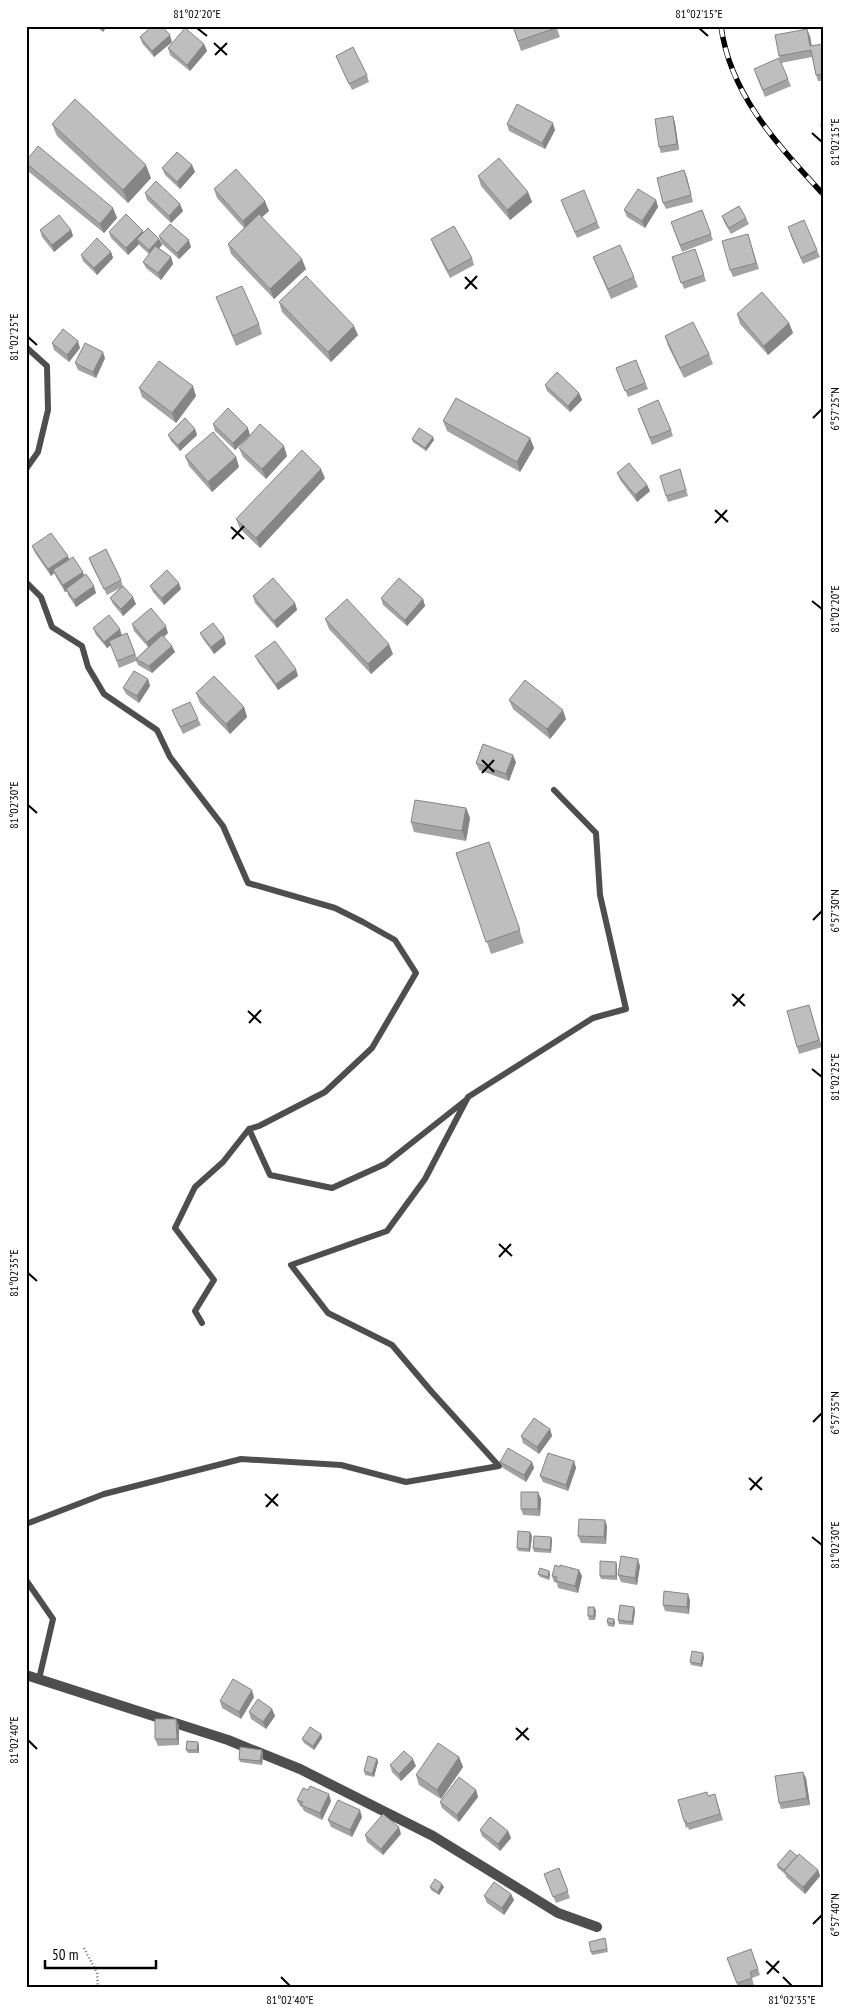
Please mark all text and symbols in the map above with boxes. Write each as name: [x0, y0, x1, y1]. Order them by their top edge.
text: 81°02'20"E: [173, 6, 221, 21]
text: 81°02'15"E: [675, 6, 723, 21]
text: 81°02'15"E: [827, 118, 842, 166]
text: 81°02'25"E: [6, 313, 21, 361]
text: 6°57'25"N: [827, 387, 842, 431]
text: 81°02'20"E: [827, 585, 842, 633]
text: 81°02'30"E: [6, 781, 21, 829]
text: 6°57'30"N: [827, 889, 842, 933]
text: 81°02'25"E: [827, 1053, 842, 1101]
text: 81°02'35"E: [6, 1249, 21, 1297]
text: 6°57'35"N: [827, 1391, 842, 1435]
text: 81°02'30"E: [827, 1521, 842, 1569]
text: 81°02'40"E: [6, 1716, 21, 1764]
text: 6°57'40"N: [827, 1893, 842, 1937]
scale bar: [45, 1938, 156, 1970]
text: 50 m: [52, 1945, 78, 1964]
text: 81°02'40"E: [266, 1992, 314, 2007]
text: 81°02'35"E: [768, 1992, 816, 2007]

